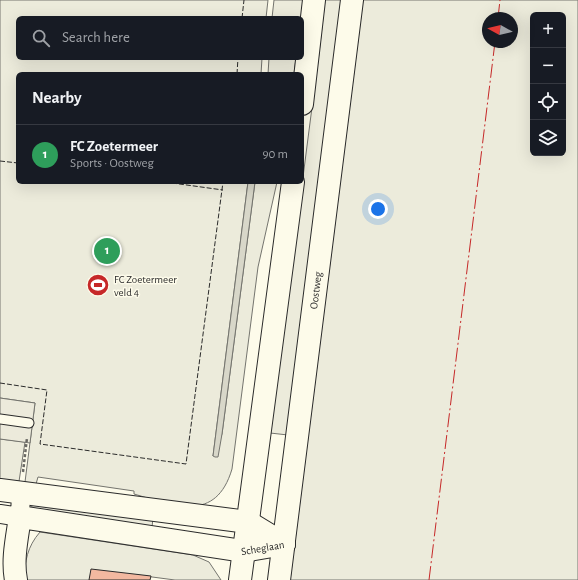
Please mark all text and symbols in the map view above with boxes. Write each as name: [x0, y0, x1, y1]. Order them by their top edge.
north arrow: [482, 12, 518, 48]
map controls: [530, 12, 566, 156]
button: +: [530, 12, 566, 48]
search box: [16, 16, 304, 60]
icon: search: [30, 27, 52, 49]
text: Search here: [62, 30, 130, 45]
button: −: [530, 48, 566, 84]
button: locate: [530, 84, 566, 120]
text: Nearby: [32, 89, 82, 106]
button: layers: [530, 120, 566, 156]
text: FC Zoetermeer: [70, 139, 158, 154]
text: 1: [43, 148, 47, 161]
text: 90 m: [262, 148, 288, 161]
text: Sports · Oostweg: [70, 157, 154, 170]
your location: [368, 199, 388, 219]
pin: 1: [94, 236, 120, 266]
street label: Oostweg: [308, 270, 324, 310]
sports icon: FC Zoetermeer veld 4: [85, 272, 111, 298]
place label: FC Zoetermeer veld 4: [114, 274, 177, 298]
street label: Scheglaan: [240, 539, 285, 557]

